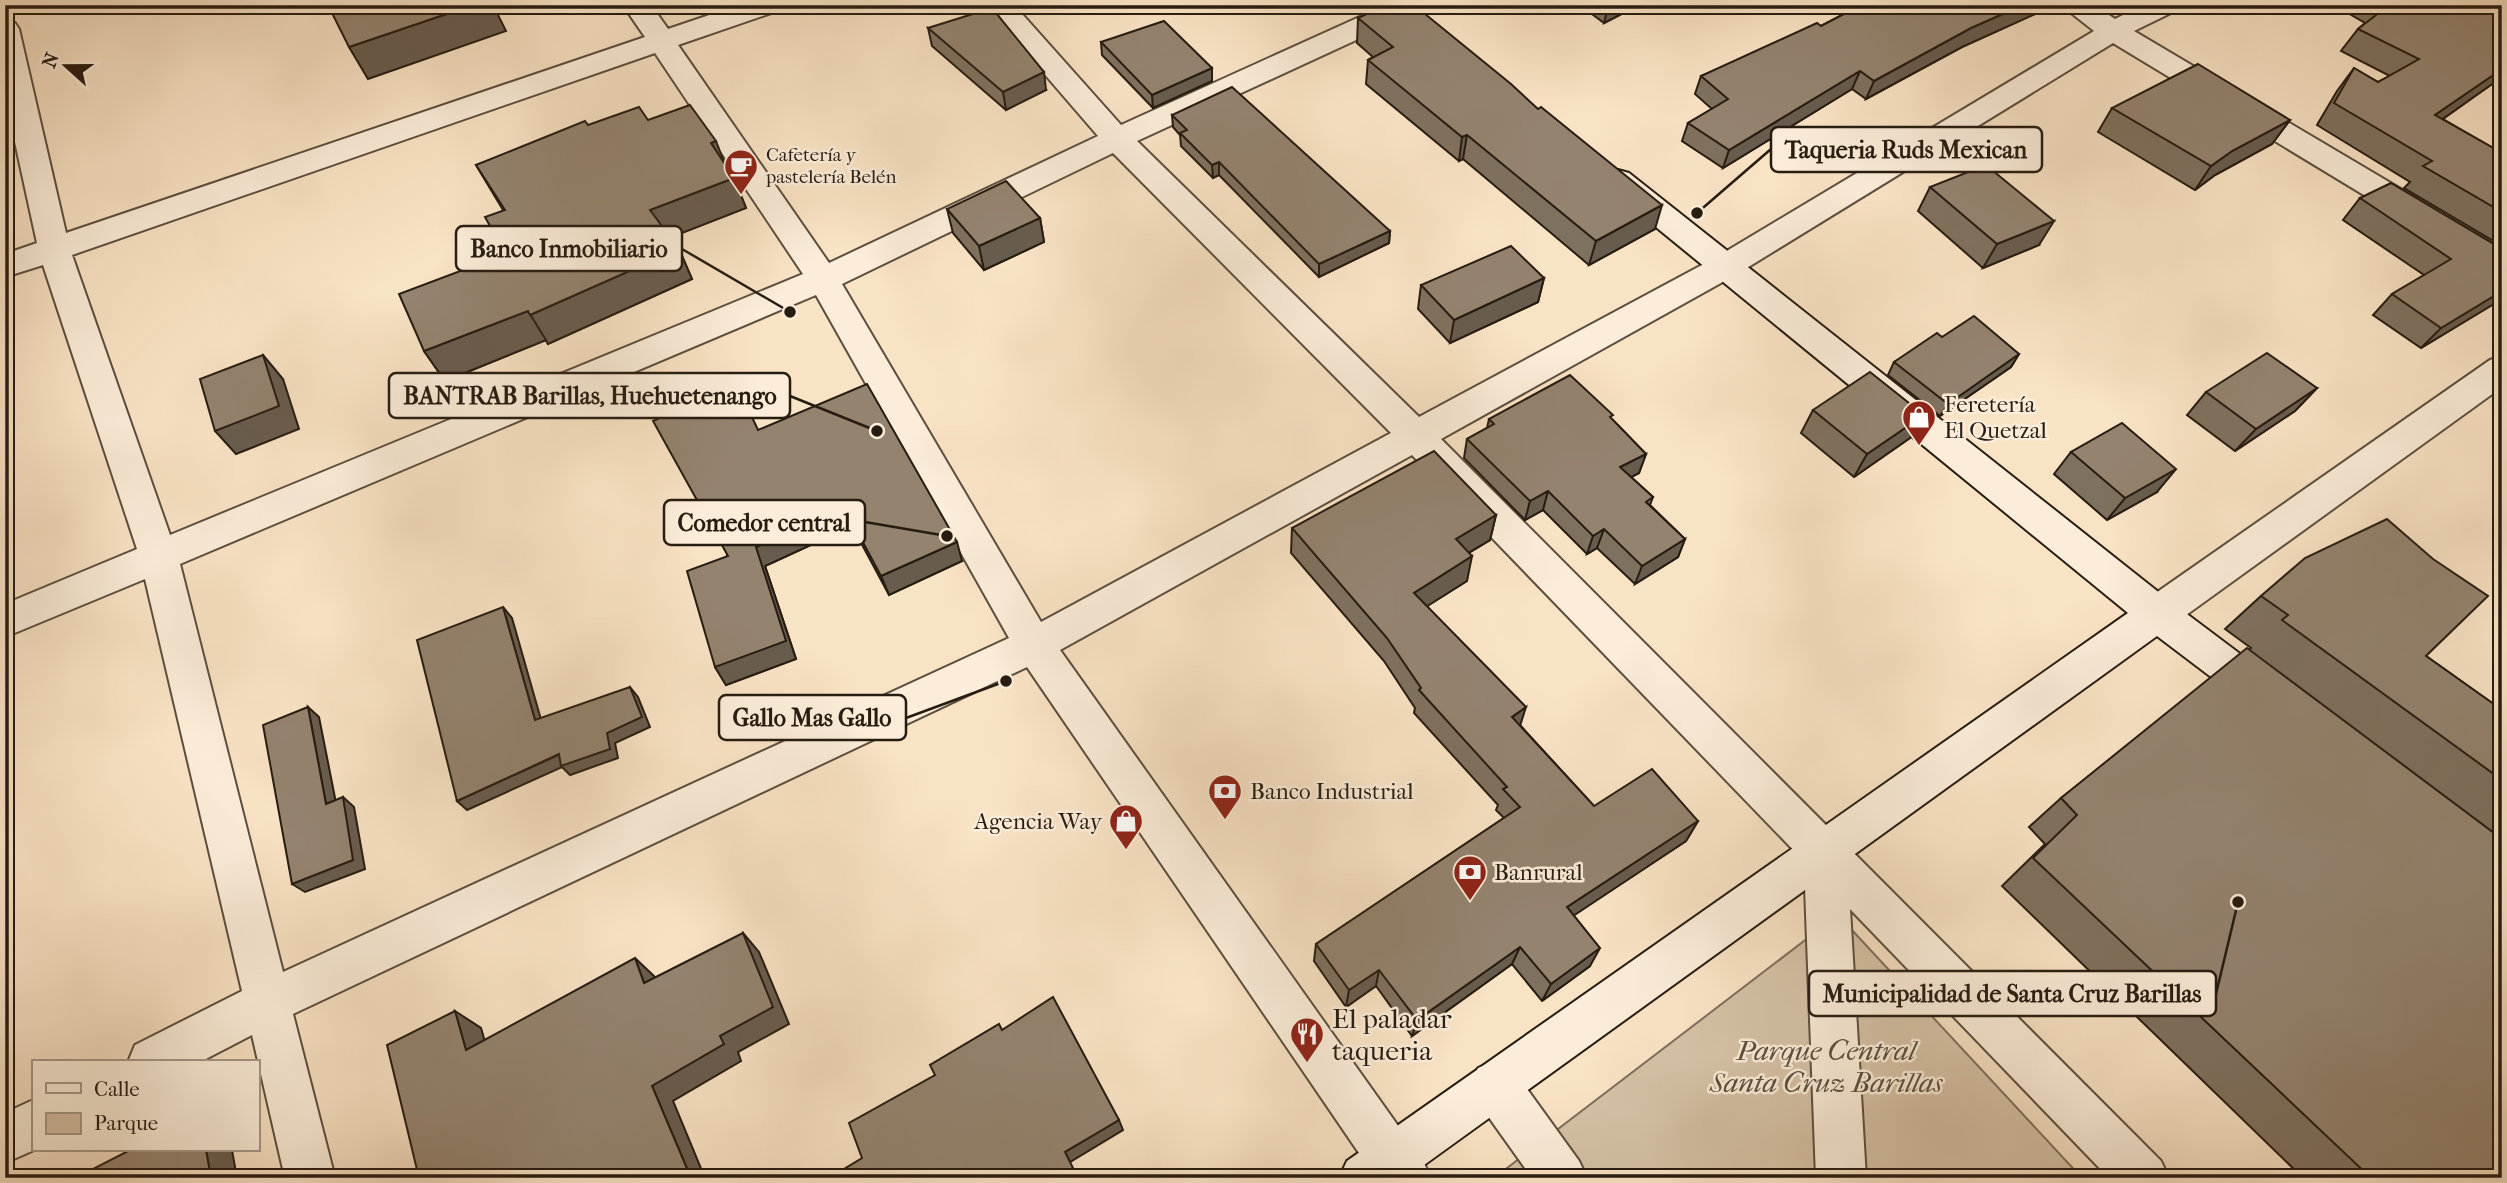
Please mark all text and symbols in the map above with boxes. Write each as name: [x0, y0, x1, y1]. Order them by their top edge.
north arrow: [32, 32, 102, 102]
text: N: [38, 49, 64, 71]
callout: Taqueria Ruds Mexican: [1771, 127, 2042, 172]
text: Taqueria Ruds Mexican: [1784, 136, 2028, 164]
place label: Cafetería y pastelería Belén: [765, 144, 896, 188]
cafe icon: Cafetería y pastelería Belén: [722, 147, 760, 196]
callout: Banco Inmobiliario: [456, 226, 682, 271]
text: Banco Inmobiliario: [470, 235, 668, 263]
callout: BANTRAB Barillas, Huehuetenango: [389, 373, 790, 418]
text: BANTRAB Barillas, Huehuetenango: [403, 382, 777, 410]
place label: Feretería El Quetzal: [1944, 391, 2047, 444]
shop icon: Feretería El Quetzal: [1900, 398, 1938, 447]
callout: Comedor central: [664, 500, 865, 545]
text: Comedor central: [677, 509, 851, 537]
callout: Gallo Mas Gallo: [719, 695, 906, 740]
text: Gallo Mas Gallo: [733, 704, 891, 732]
bank icon: Banco Industrial: [1206, 772, 1244, 821]
place label: Banco Industrial: [1250, 778, 1414, 805]
shop icon: Agencia Way: [1107, 802, 1145, 851]
place label: Agencia Way: [973, 808, 1103, 835]
bank icon: Banrural: [1451, 853, 1489, 902]
place label: Banrural: [1494, 859, 1583, 886]
callout: Municipalidad de Santa Cruz Barillas: [1809, 971, 2216, 1016]
text: Municipalidad de Santa Cruz Barillas: [1823, 980, 2202, 1008]
place label: El paladar taqueria: [1332, 1002, 1452, 1067]
restaurant icon: El paladar taqueria: [1288, 1015, 1326, 1064]
park label: Parque Central Santa Cruz Barillas: [1709, 1034, 1944, 1099]
legend: [32, 1060, 259, 1152]
text: Calle: [94, 1077, 140, 1101]
text: Parque: [94, 1111, 158, 1135]

